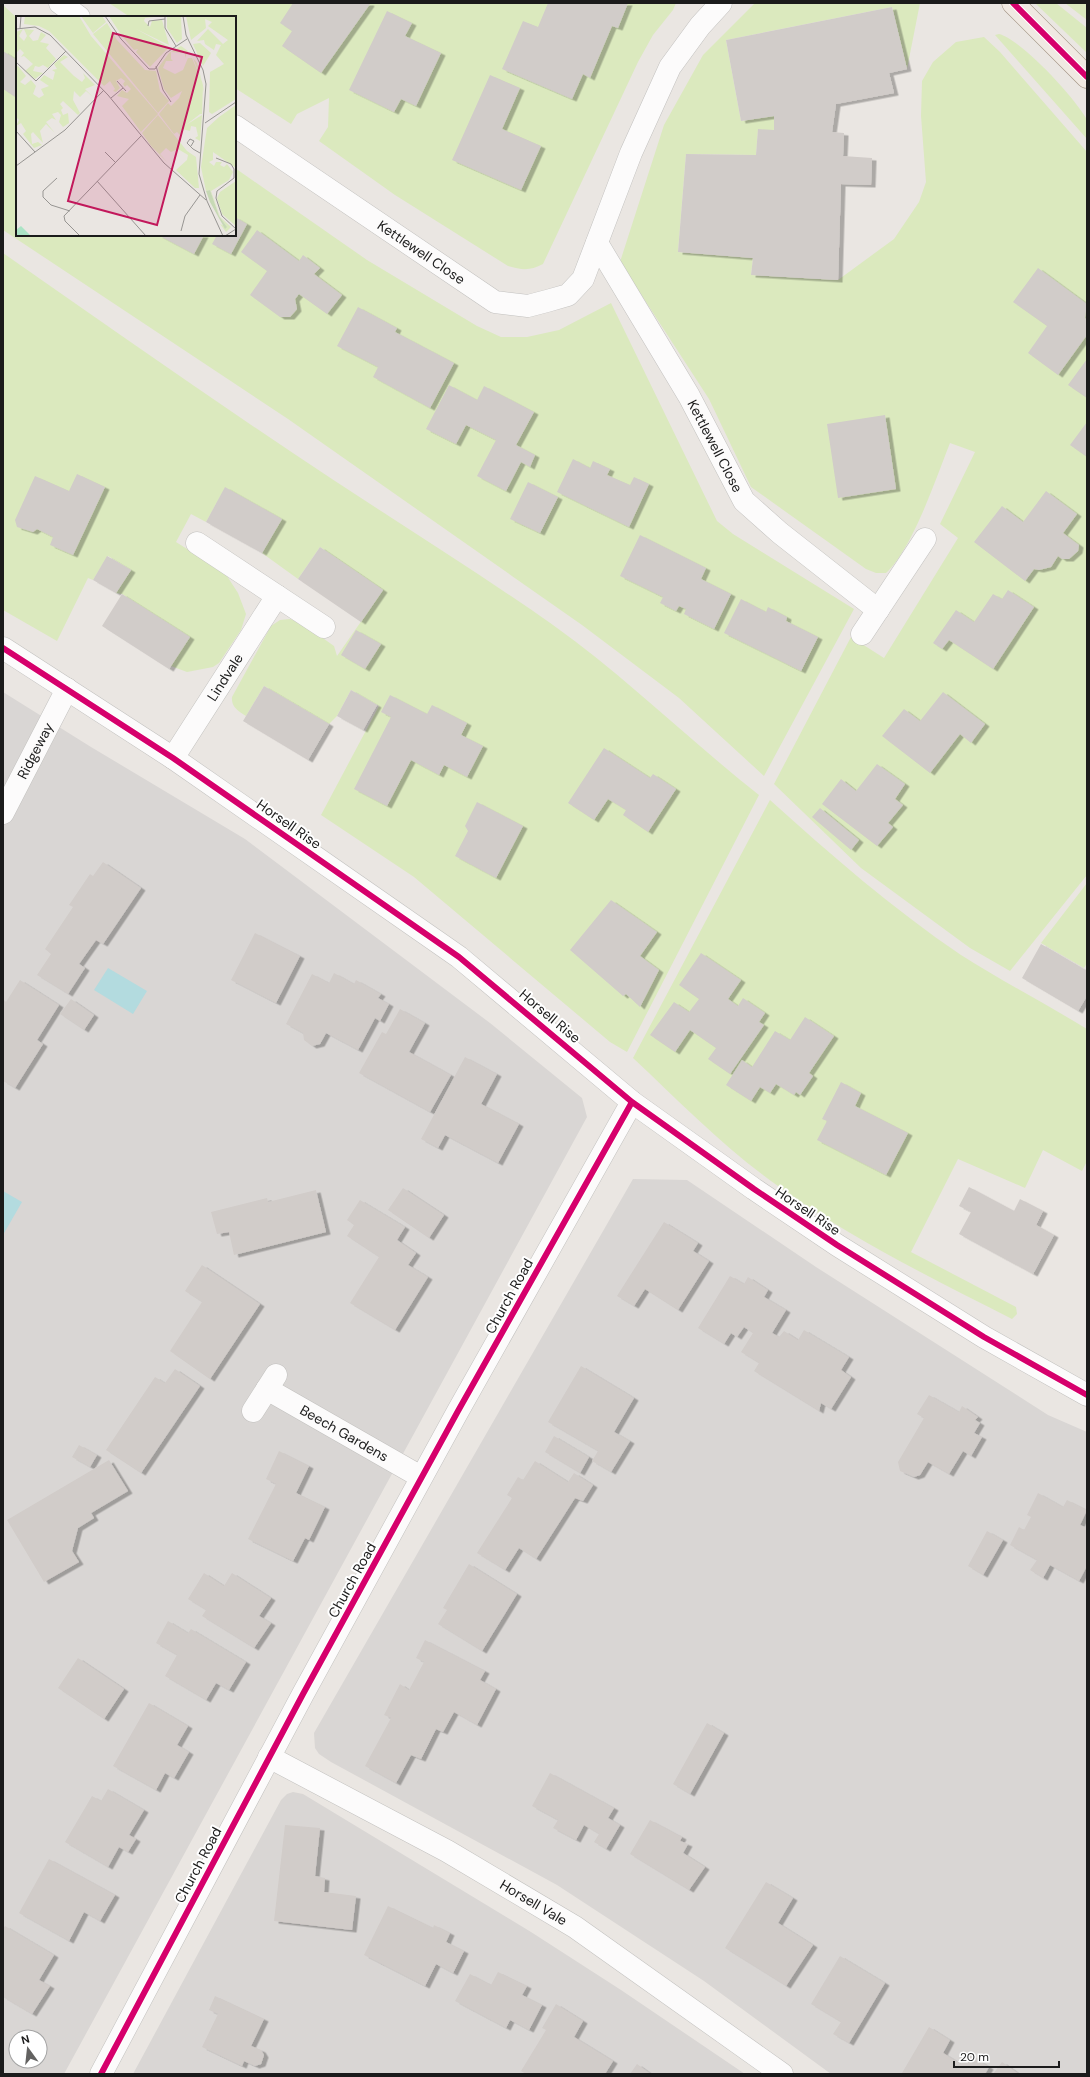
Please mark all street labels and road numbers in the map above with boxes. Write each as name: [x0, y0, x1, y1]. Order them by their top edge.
street label: Kettlewell Close: [374, 216, 469, 288]
street label: Kettlewell Close: [684, 397, 747, 495]
street label: Lindvale: [203, 650, 247, 705]
street label: Ridgeway: [13, 719, 57, 782]
street label: Horsell Rise: [253, 795, 325, 853]
street label: Horsell Rise: [516, 985, 584, 1047]
street label: Horsell Rise: [772, 1183, 844, 1239]
street label: Church Road: [481, 1255, 537, 1337]
street label: Beech Gardens: [297, 1401, 392, 1466]
street label: Church Road: [324, 1539, 380, 1621]
street label: Church Road: [170, 1824, 226, 1906]
street label: Horsell Vale: [497, 1875, 571, 1929]

